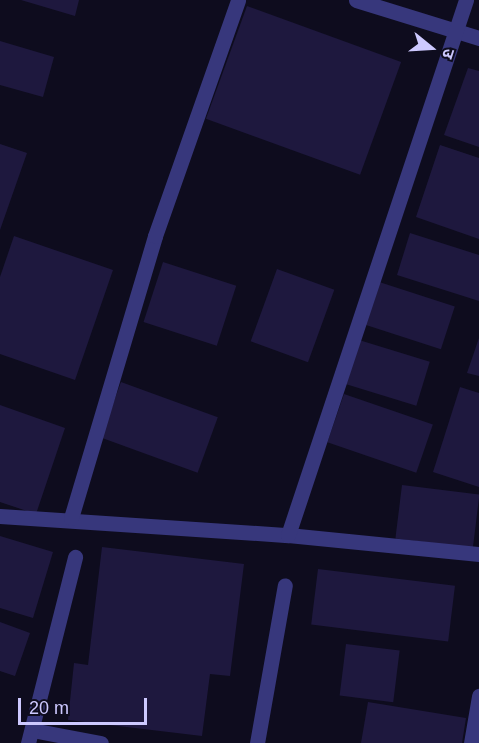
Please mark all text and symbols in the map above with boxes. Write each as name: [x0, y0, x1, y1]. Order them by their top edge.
north arrow: [401, 18, 461, 78]
text: उ: [439, 47, 458, 61]
scale bar: [21, 686, 150, 724]
text: 20 m: [29, 698, 69, 718]

